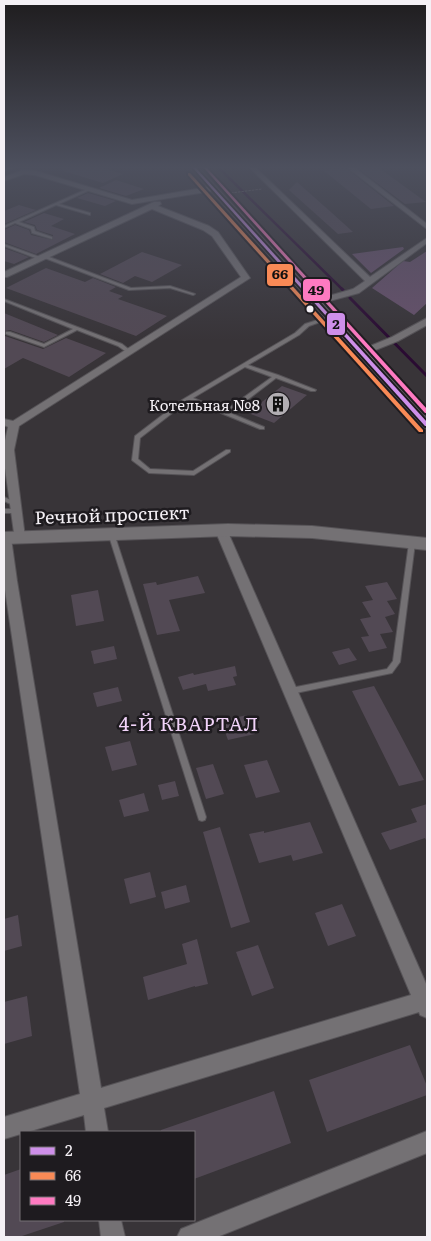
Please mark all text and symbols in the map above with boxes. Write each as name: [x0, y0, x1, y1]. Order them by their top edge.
line badge: 66: [266, 263, 294, 287]
text: 66: [272, 263, 288, 283]
line badge: 49: [302, 278, 331, 302]
text: 49: [308, 279, 324, 299]
unlabelled marker: [305, 304, 315, 314]
line badge: 2: [326, 312, 346, 336]
text: 2: [332, 313, 340, 333]
building icon: Котельная №8: [265, 391, 291, 417]
place label: Котельная №8: [149, 393, 260, 416]
street label: Речной проспект: [34, 498, 190, 530]
district label: 4-Й КВАРТАЛ: [119, 709, 259, 737]
legend: [20, 1131, 195, 1221]
text: 2: [65, 1138, 73, 1161]
text: 66: [65, 1163, 81, 1186]
text: 49: [65, 1188, 81, 1211]

